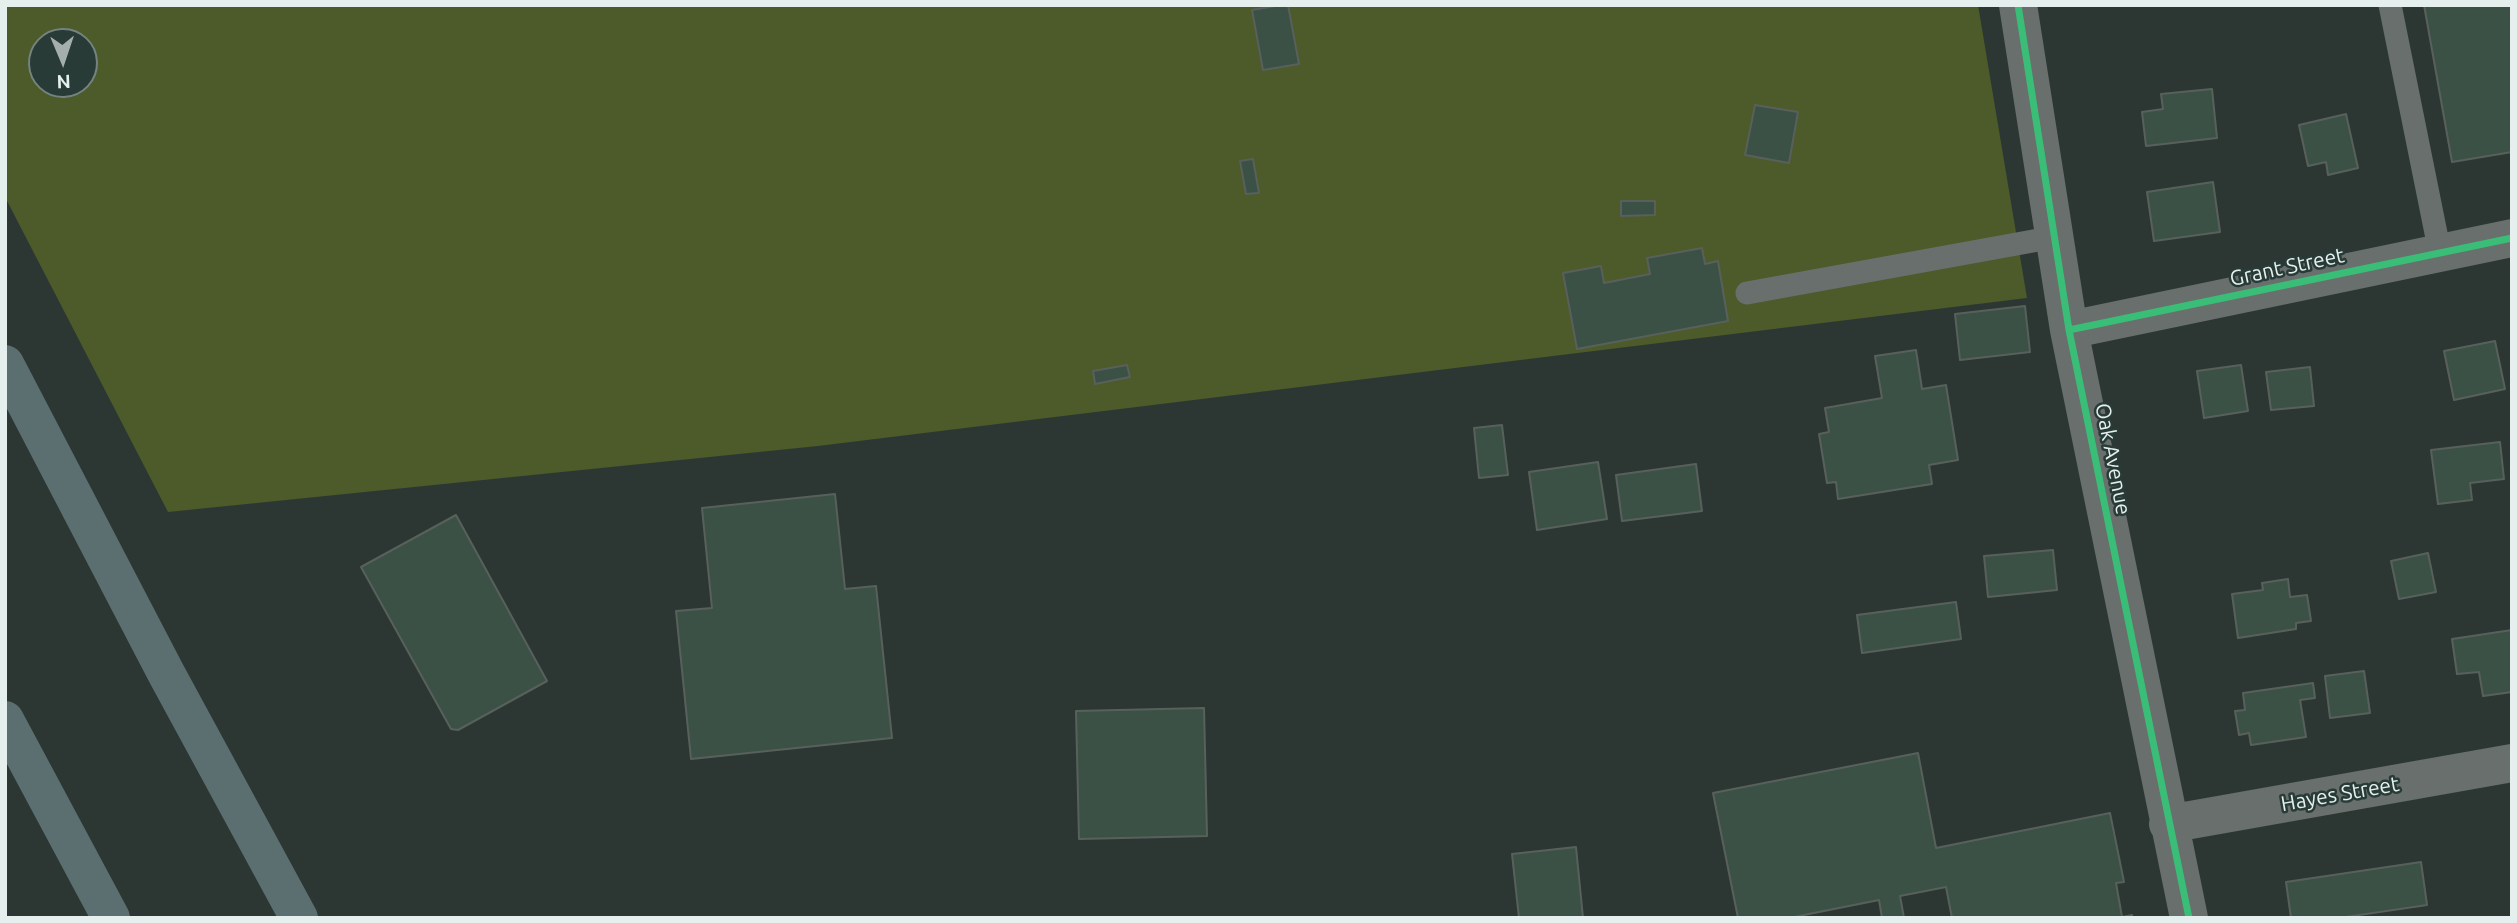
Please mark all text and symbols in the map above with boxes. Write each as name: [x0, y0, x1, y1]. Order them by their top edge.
north arrow: [28, 28, 98, 98]
text: N: [56, 71, 71, 93]
street label: Grant Street: [2227, 243, 2347, 291]
street label: Oak Avenue: [2090, 401, 2136, 517]
street label: Hayes Street: [2279, 771, 2401, 817]

